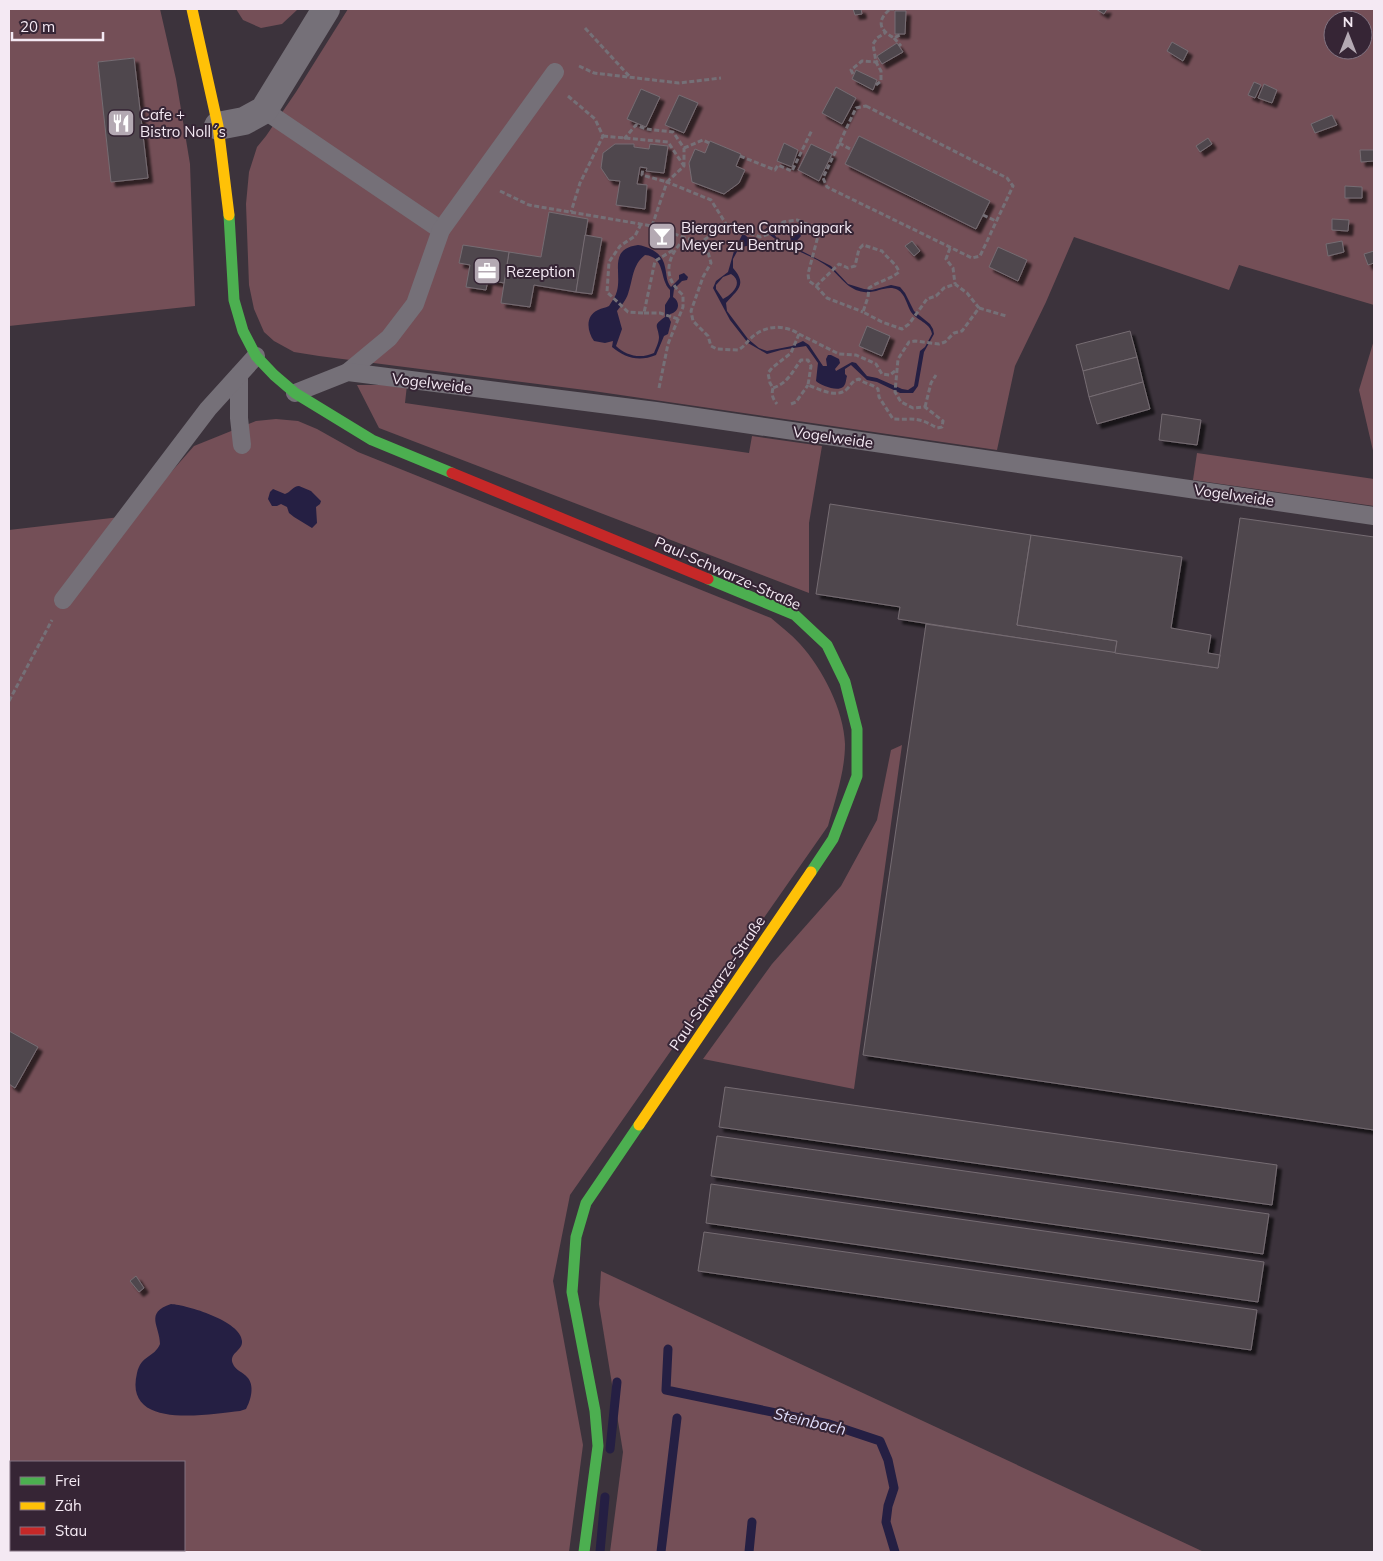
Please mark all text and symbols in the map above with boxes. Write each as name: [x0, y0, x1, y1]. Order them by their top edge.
scale bar: [12, 10, 104, 42]
north arrow: [1323, 10, 1373, 60]
text: N: [1343, 13, 1353, 31]
text: 20 m: [20, 17, 55, 36]
place label: Cafe + Bistro Noll´s: [140, 105, 226, 141]
restaurant icon: Cafe + Bistro Noll´s: [106, 108, 136, 138]
place label: Biergarten Campingpark Meyer zu Bentrup: [681, 218, 852, 254]
bar icon: Biergarten Campingpark Meyer zu Bentrup: [647, 221, 677, 251]
office icon: Rezeption: [472, 256, 502, 286]
place label: Rezeption: [506, 262, 575, 281]
street label: Vogelweide: [391, 369, 473, 397]
street label: Vogelweide: [792, 422, 874, 452]
street label: Vogelweide: [1193, 480, 1275, 510]
street label: Paul-Schwarze-Straße: [652, 532, 804, 614]
street label: Paul-Schwarze-Straße: [665, 912, 769, 1054]
water label: Steinbach: [772, 1403, 848, 1439]
legend: [10, 1461, 185, 1551]
text: Frei: [55, 1471, 80, 1490]
text: Zäh: [55, 1496, 82, 1515]
text: Stau: [55, 1521, 87, 1540]

